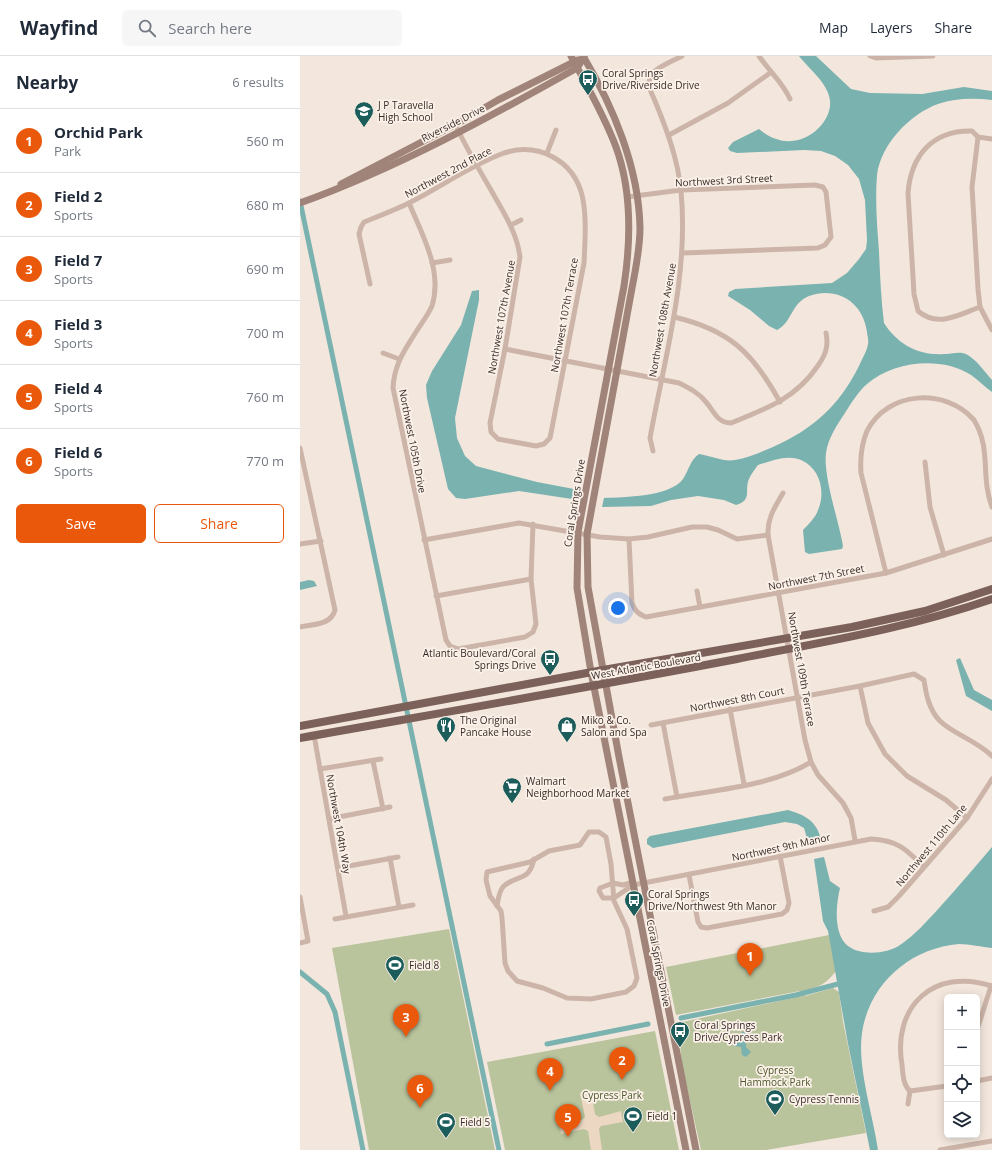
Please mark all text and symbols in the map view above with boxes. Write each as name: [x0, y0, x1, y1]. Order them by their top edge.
search box: [122, 10, 402, 46]
text: Wayfind: [20, 15, 98, 41]
icon: search: [136, 17, 158, 39]
text: Search here: [168, 18, 252, 38]
text: Map: [819, 18, 848, 37]
text: Layers: [870, 18, 912, 37]
text: Share: [934, 18, 972, 37]
place label: Coral Springs Drive/Riverside Drive: [602, 66, 700, 92]
bus stop icon: Coral Springs Drive/Riverside Drive: [577, 68, 599, 96]
text: Nearby: [16, 71, 78, 94]
text: 6 results: [232, 73, 284, 91]
place label: J P Taravella High School: [377, 98, 434, 124]
school or university icon: J P Taravella High School: [353, 100, 375, 128]
street label: Riverside Drive: [419, 101, 487, 145]
text: Orchid Park: [54, 122, 143, 142]
text: 1: [25, 132, 33, 150]
text: 560 m: [246, 132, 284, 150]
text: Park: [54, 142, 81, 160]
street label: Northwest 2nd Place: [402, 143, 494, 201]
street label: Northwest 3rd Street: [675, 170, 774, 190]
text: Field 2: [54, 186, 102, 206]
text: 2: [25, 196, 33, 214]
text: 680 m: [246, 196, 284, 214]
text: Sports: [54, 206, 93, 224]
text: Field 7: [54, 250, 102, 270]
street label: Northwest 107th Terrace: [547, 256, 581, 373]
street label: Northwest 107th Avenue: [484, 258, 518, 375]
text: 3: [25, 260, 33, 278]
text: 690 m: [246, 260, 284, 278]
street label: Northwest 108th Avenue: [645, 261, 679, 378]
text: Sports: [54, 270, 93, 288]
text: Field 3: [54, 314, 102, 334]
text: 4: [25, 324, 33, 342]
text: 700 m: [246, 324, 284, 342]
text: Sports: [54, 334, 93, 352]
text: Field 4: [54, 378, 102, 398]
text: 5: [25, 388, 33, 406]
text: 760 m: [246, 388, 284, 406]
street label: Northwest 105th Drive: [396, 388, 430, 495]
text: Sports: [54, 398, 93, 416]
text: Field 6: [54, 442, 102, 462]
text: 6: [25, 452, 33, 470]
text: 770 m: [246, 452, 284, 470]
street label: Coral Springs Drive: [560, 458, 588, 548]
text: Sports: [54, 462, 93, 480]
button: Save: [16, 504, 146, 543]
button: Share: [154, 504, 284, 543]
street label: Northwest 7th Street: [767, 561, 866, 593]
your location: [608, 598, 628, 618]
street label: Northwest 109th Terrace: [785, 611, 819, 728]
place label: Atlantic Boulevard/Coral Springs Drive: [423, 646, 536, 672]
bus stop icon: Atlantic Boulevard/Coral Springs Drive: [539, 648, 561, 676]
street label: West Atlantic Boulevard: [590, 649, 702, 683]
street label: Northwest 8th Court: [689, 683, 786, 715]
place label: The Original Pancake House: [460, 713, 532, 739]
place label: Miko & Co. Salon and Spa: [581, 713, 647, 739]
restaurant icon: The Original Pancake House: [435, 715, 457, 743]
shop icon: Miko & Co. Salon and Spa: [556, 715, 578, 743]
street label: Northwest 104th Way: [323, 773, 355, 876]
place label: Walmart Neighborhood Market: [526, 774, 630, 800]
supermarket icon: Walmart Neighborhood Market: [501, 776, 523, 804]
street label: Northwest 110th Lane: [892, 801, 970, 889]
street label: Northwest 9th Manor: [730, 830, 832, 864]
place label: Coral Springs Drive/Northwest 9th Manor: [648, 887, 777, 913]
bus stop icon: Coral Springs Drive/Northwest 9th Manor: [623, 889, 645, 917]
street label: Coral Springs Drive: [644, 918, 674, 1008]
pin: 1: [737, 943, 763, 976]
sports icon: Field 8: [384, 954, 406, 982]
place label: Field 8: [409, 958, 440, 972]
map controls: [944, 994, 980, 1138]
button: +: [944, 994, 980, 1030]
pin: 3: [393, 1004, 419, 1037]
place label: Coral Springs Drive/Cypress Park: [694, 1018, 783, 1044]
bus stop icon: Coral Springs Drive/Cypress Park: [669, 1020, 691, 1048]
button: −: [944, 1030, 980, 1066]
pin: 2: [609, 1047, 635, 1080]
pin: 4: [537, 1058, 563, 1091]
park label: Cypress Hammock Park: [739, 1063, 811, 1089]
button: locate: [944, 1066, 980, 1102]
pin: 6: [407, 1075, 433, 1108]
park label: Cypress Park: [582, 1088, 643, 1102]
sports icon: Cypress Tennis: [764, 1088, 786, 1116]
place label: Cypress Tennis: [789, 1092, 859, 1106]
button: layers: [944, 1102, 980, 1138]
pin: 5: [555, 1104, 581, 1137]
sports icon: Field 1: [622, 1105, 644, 1133]
place label: Field 1: [647, 1109, 677, 1123]
sports icon: Field 5: [435, 1111, 457, 1139]
place label: Field 5: [460, 1115, 491, 1129]

